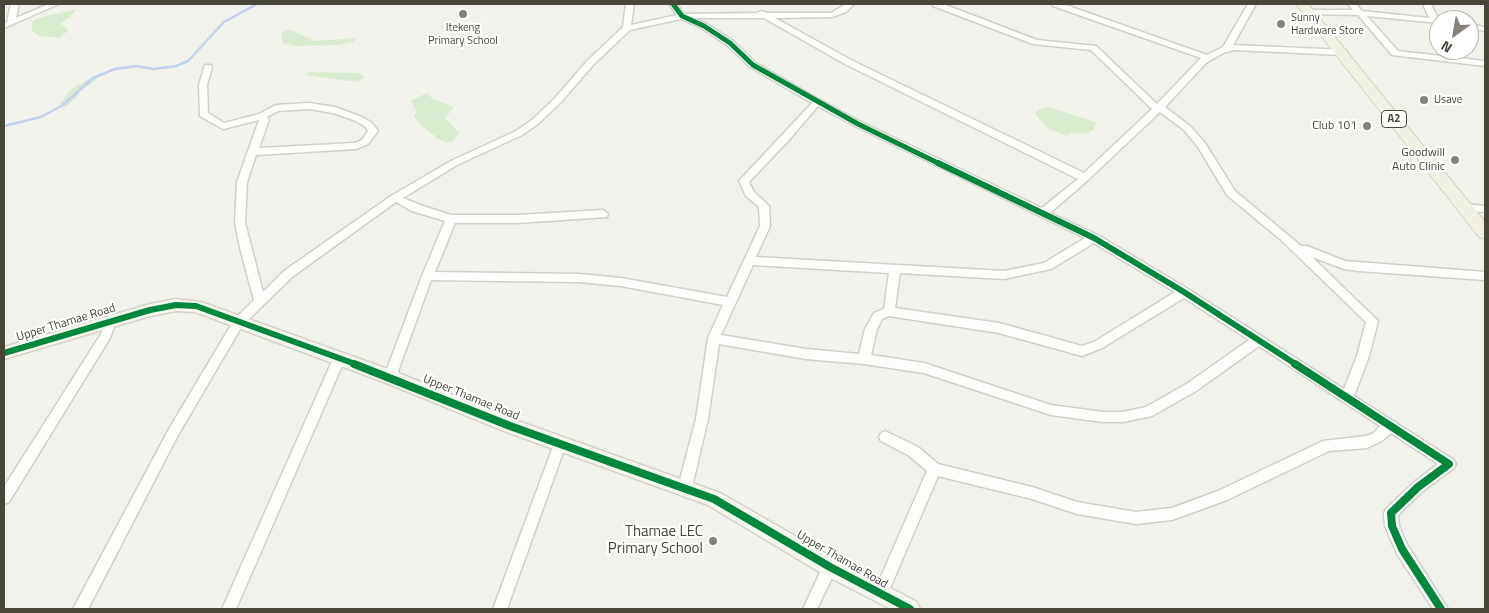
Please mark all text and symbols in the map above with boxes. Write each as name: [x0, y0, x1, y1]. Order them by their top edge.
marker: Itekeng Primary School: [457, 8, 469, 20]
north arrow: [1429, 10, 1479, 60]
place label: Sunny Hardware Store: [1291, 11, 1364, 37]
marker: Sunny Hardware Store: [1275, 18, 1287, 30]
place label: Itekeng Primary School: [428, 21, 498, 47]
text: N: [1437, 36, 1456, 59]
place label: Usave: [1434, 93, 1462, 107]
marker: Usave: [1418, 94, 1430, 106]
road number: A2: [1382, 110, 1406, 128]
place label: Club 101: [1312, 119, 1357, 133]
marker: Club 101: [1361, 120, 1373, 132]
place label: Goodwill Auto Clinic: [1392, 146, 1445, 174]
marker: Goodwill Auto Clinic: [1449, 154, 1461, 166]
street label: Upper Thamae Road: [15, 301, 117, 345]
street label: Upper Thamae Road: [421, 372, 521, 424]
place label: Thamae LEC Primary School: [608, 523, 703, 558]
street label: Upper Thamae Road: [794, 528, 890, 592]
marker: Thamae LEC Primary School: [707, 535, 719, 547]

